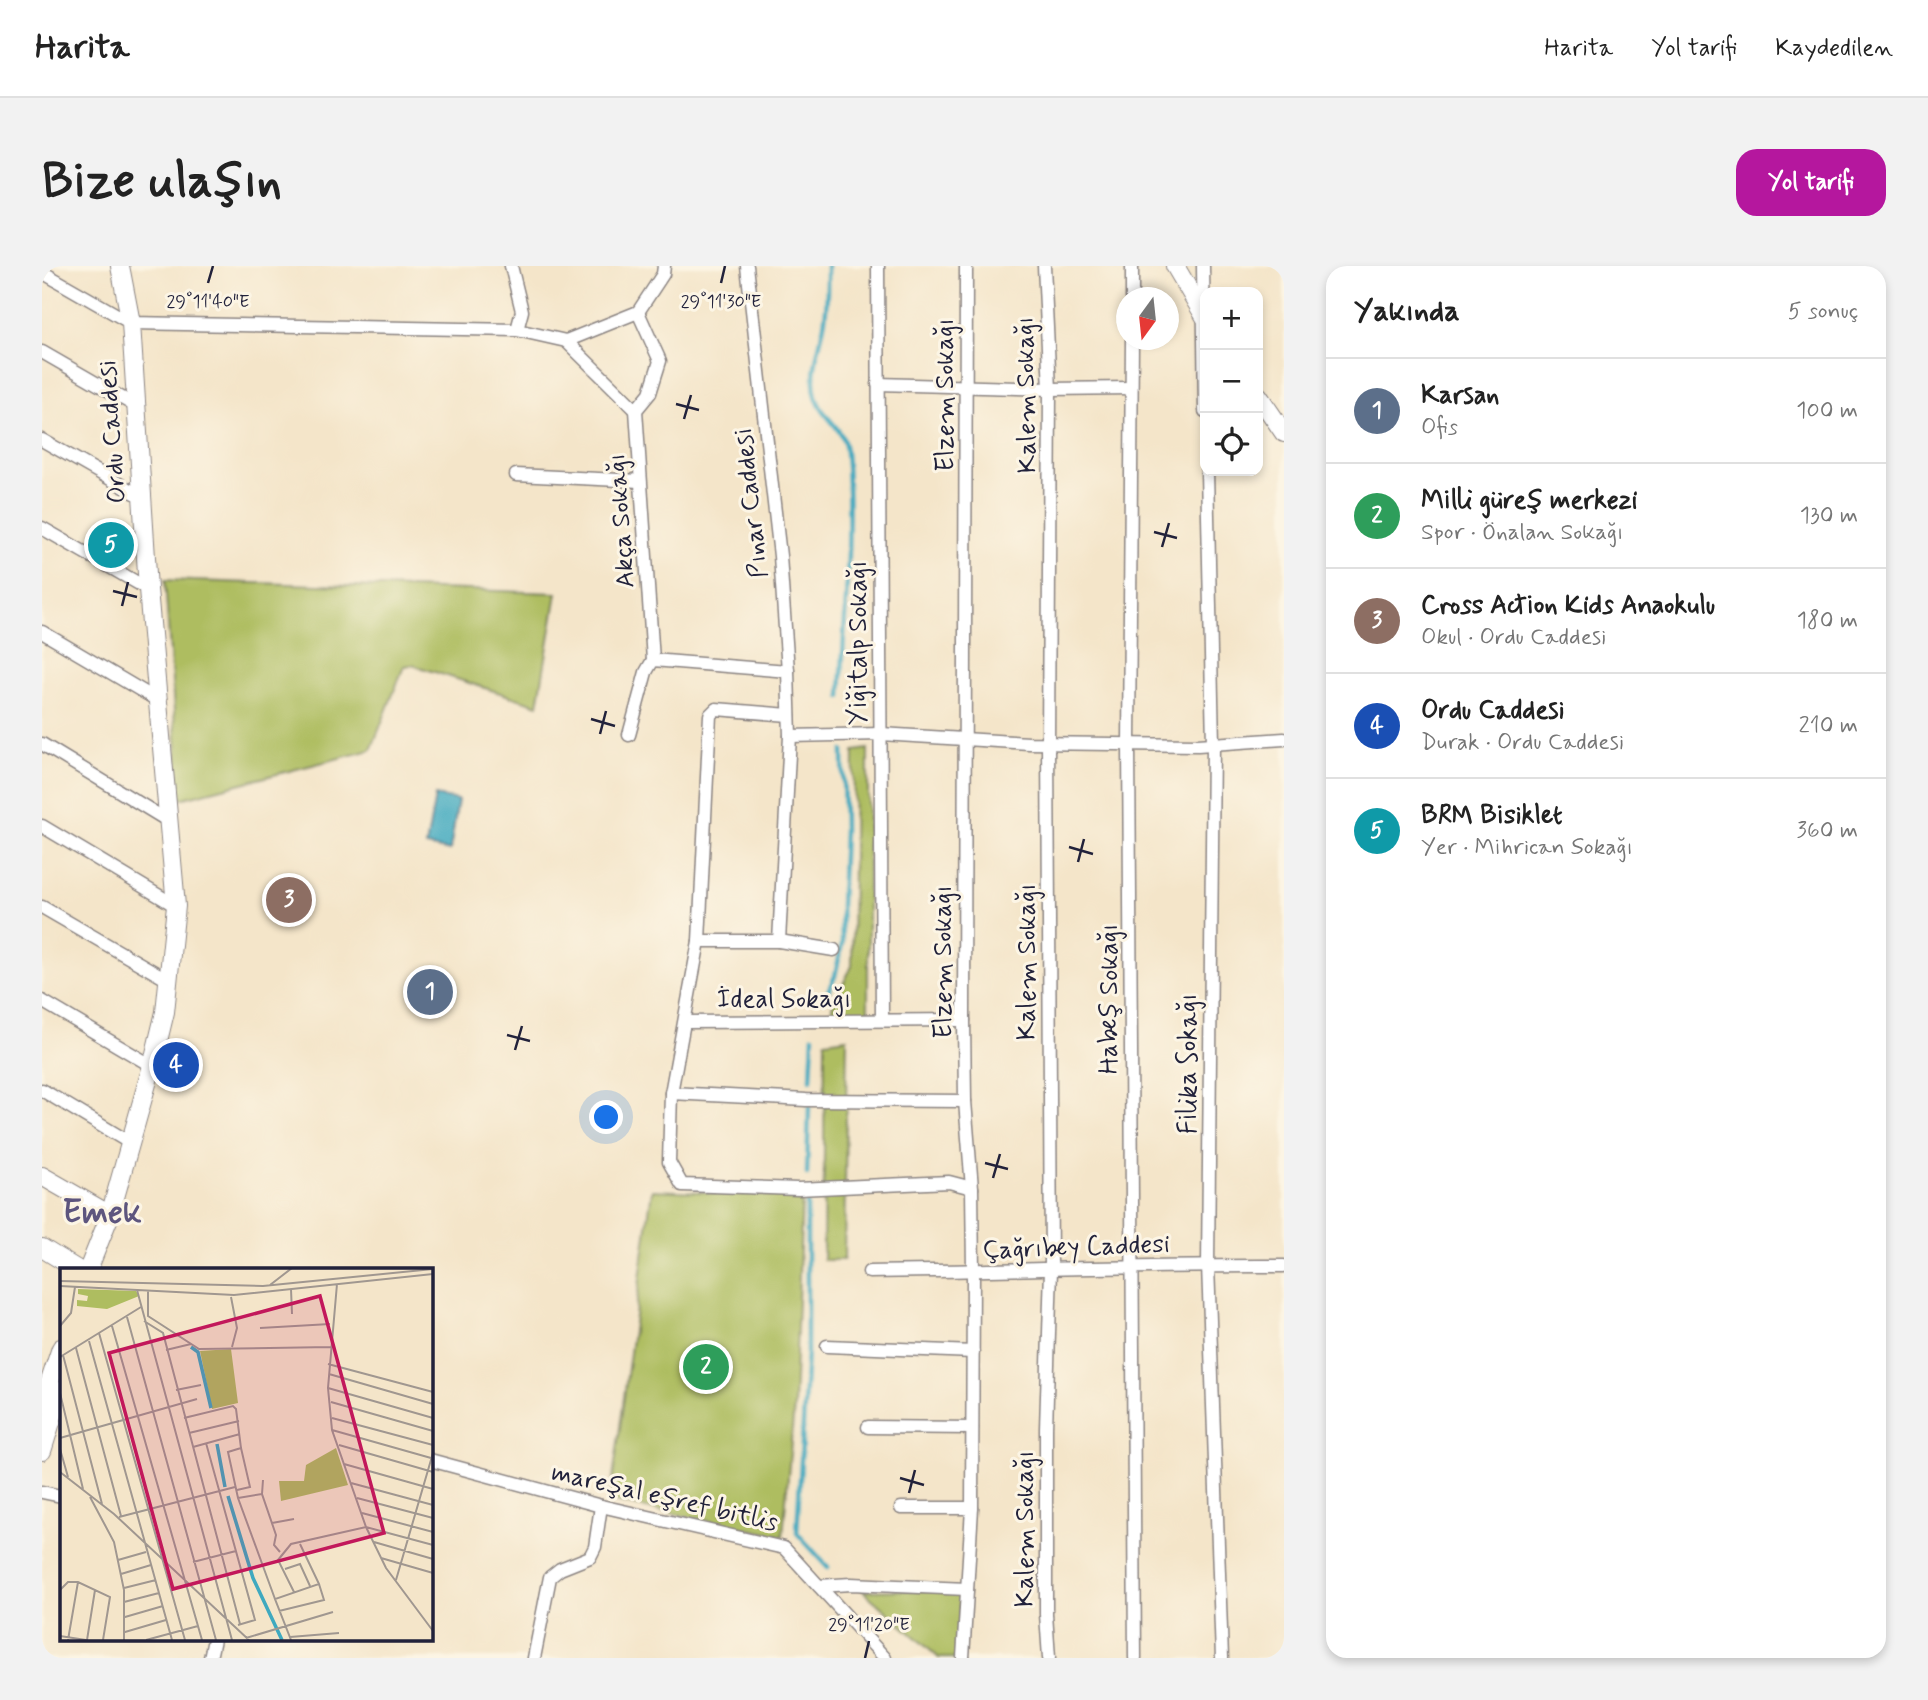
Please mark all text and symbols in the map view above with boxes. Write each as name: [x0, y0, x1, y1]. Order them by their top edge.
text: Harita: [35, 26, 130, 70]
text: Harita: [1544, 33, 1613, 64]
text: Yol tarifi: [1651, 33, 1737, 64]
text: Kaydedilen: [1775, 33, 1893, 64]
button: Yol tarifi: [1736, 149, 1886, 216]
text: Bize ulaşın: [42, 150, 282, 215]
north arrow: [1116, 287, 1179, 350]
map controls: [1200, 287, 1263, 476]
button: +: [1200, 287, 1263, 350]
text: 29°11'40"E: [166, 290, 250, 314]
text: 29°11'30"E: [681, 290, 761, 314]
text: Yakında: [1354, 292, 1460, 331]
text: 5 sonuç: [1788, 297, 1858, 327]
street label: Kalem Sokağı: [1009, 316, 1045, 474]
street label: Elzem Sokağı: [929, 318, 963, 472]
button: −: [1200, 350, 1263, 413]
street label: Ordu Caddesi: [91, 359, 135, 505]
text: Karsan: [1421, 379, 1499, 413]
text: 1: [1372, 396, 1382, 426]
text: 100 m: [1796, 396, 1858, 426]
button: locate: [1200, 413, 1263, 476]
text: Ofis: [1421, 413, 1458, 443]
street label: Pınar Caddesi: [727, 426, 777, 580]
street label: Akça Sokağı: [600, 452, 644, 589]
text: Milli güreş merkezi: [1421, 484, 1637, 518]
text: 2: [1371, 501, 1383, 531]
text: 130 m: [1800, 501, 1858, 531]
text: Spor · Önalan Sokağı: [1421, 518, 1623, 548]
pin: 5: [88, 519, 134, 571]
street label: Yiğitalp Sokağı: [842, 561, 876, 725]
text: Cross Action Kids Anaokulu: [1421, 589, 1715, 623]
text: 3: [1372, 606, 1382, 636]
text: 180 m: [1797, 606, 1858, 636]
text: Okul · Ordu Caddesi: [1421, 623, 1606, 653]
text: Ordu Caddesi: [1421, 694, 1565, 728]
text: 4: [1370, 711, 1384, 741]
text: 210 m: [1798, 711, 1858, 741]
text: Durak · Ordu Caddesi: [1421, 728, 1624, 758]
text: BRM Bisiklet: [1421, 799, 1562, 833]
text: 5: [1370, 816, 1384, 846]
text: 360 m: [1797, 816, 1858, 846]
text: Yer · Mihrican Sokağı: [1421, 833, 1633, 863]
pin: 3: [266, 874, 312, 926]
street label: Kalem Sokağı: [1011, 884, 1045, 1040]
street label: Elzem Sokağı: [927, 885, 961, 1039]
street label: Habeş Sokağı: [1093, 924, 1127, 1074]
pin: 1: [407, 966, 453, 1018]
street label: İdeal Sokağı: [717, 983, 851, 1017]
street label: Filika Sokağı: [1172, 994, 1206, 1134]
pin: 4: [153, 1039, 199, 1091]
your location: [589, 1100, 623, 1134]
district label: Emek: [62, 1191, 142, 1235]
street label: Çağrıbey Caddesi: [982, 1228, 1170, 1268]
inset map: [60, 1268, 432, 1640]
pin: 2: [683, 1341, 729, 1393]
street label: Kalem Sokağı: [1009, 1451, 1043, 1607]
street label: mareşal eşref bitlis: [548, 1455, 781, 1541]
text: 29°11'20"E: [828, 1613, 910, 1637]

